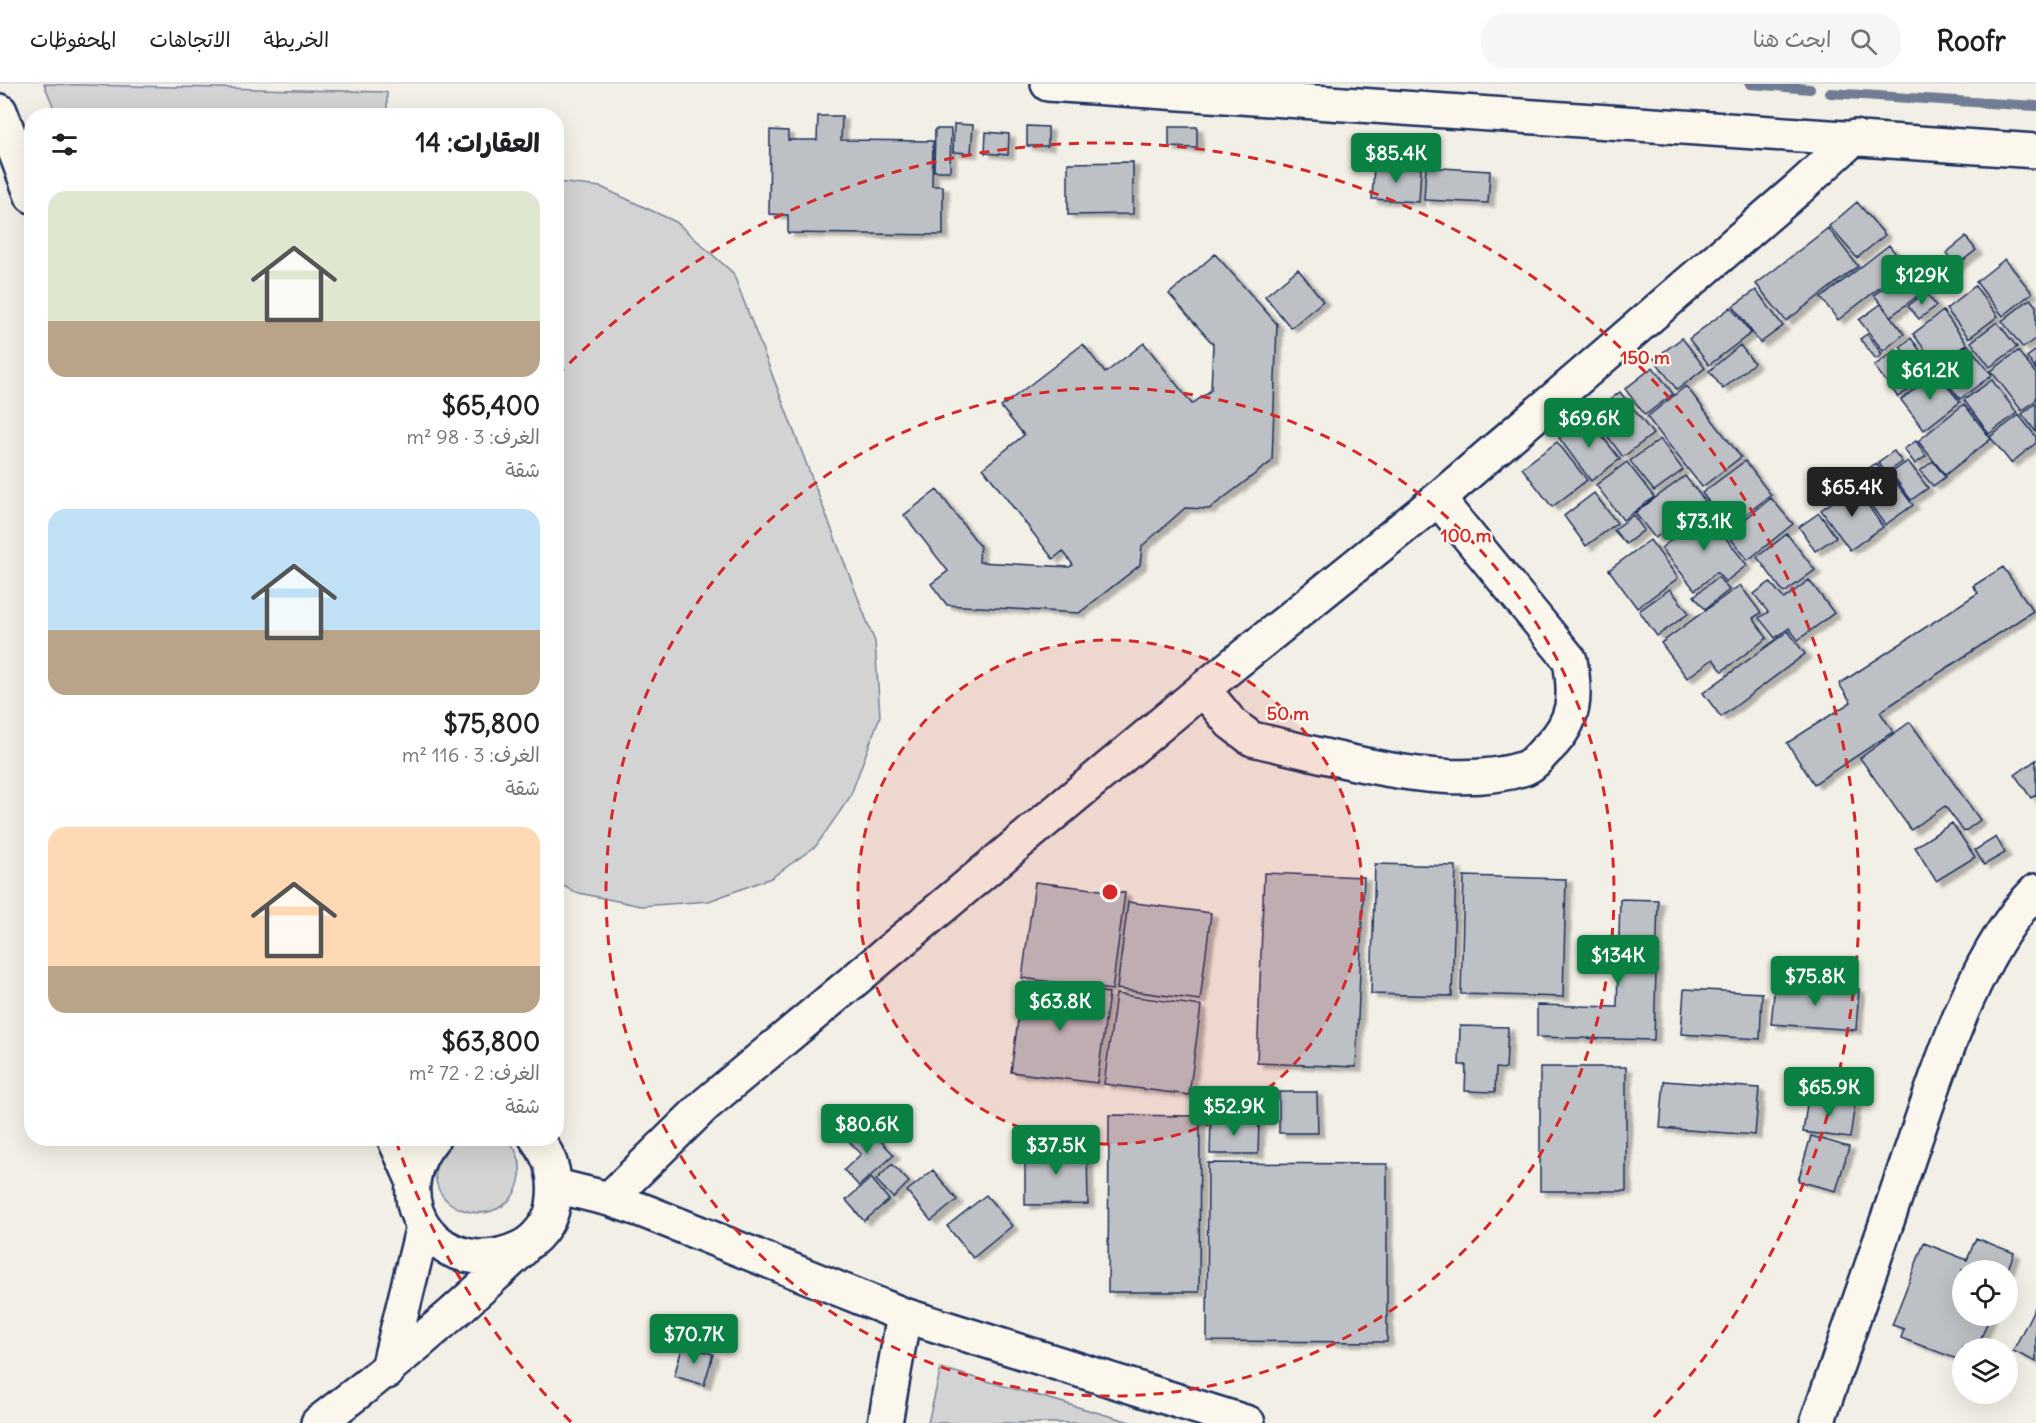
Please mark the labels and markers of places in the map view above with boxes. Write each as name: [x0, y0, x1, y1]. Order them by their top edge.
pin: $85.4K: [1347, 133, 1445, 184]
pin: $129K: [1880, 255, 1964, 306]
pin: $61.2K: [1881, 350, 1979, 401]
pin: $69.6K: [1540, 398, 1638, 449]
pin: $65.4K: [1803, 467, 1901, 518]
pin: $73.1K: [1655, 501, 1753, 552]
centre of rings: [1100, 882, 1120, 902]
pin: $134K: [1576, 935, 1660, 986]
pin: $75.8K: [1766, 956, 1864, 1007]
pin: $63.8K: [1011, 981, 1109, 1032]
pin: $65.9K: [1780, 1067, 1878, 1118]
pin: $52.9K: [1185, 1086, 1283, 1137]
pin: $80.6K: [818, 1104, 916, 1155]
pin: $37.5K: [1007, 1125, 1105, 1176]
pin: $70.7K: [645, 1314, 743, 1365]

